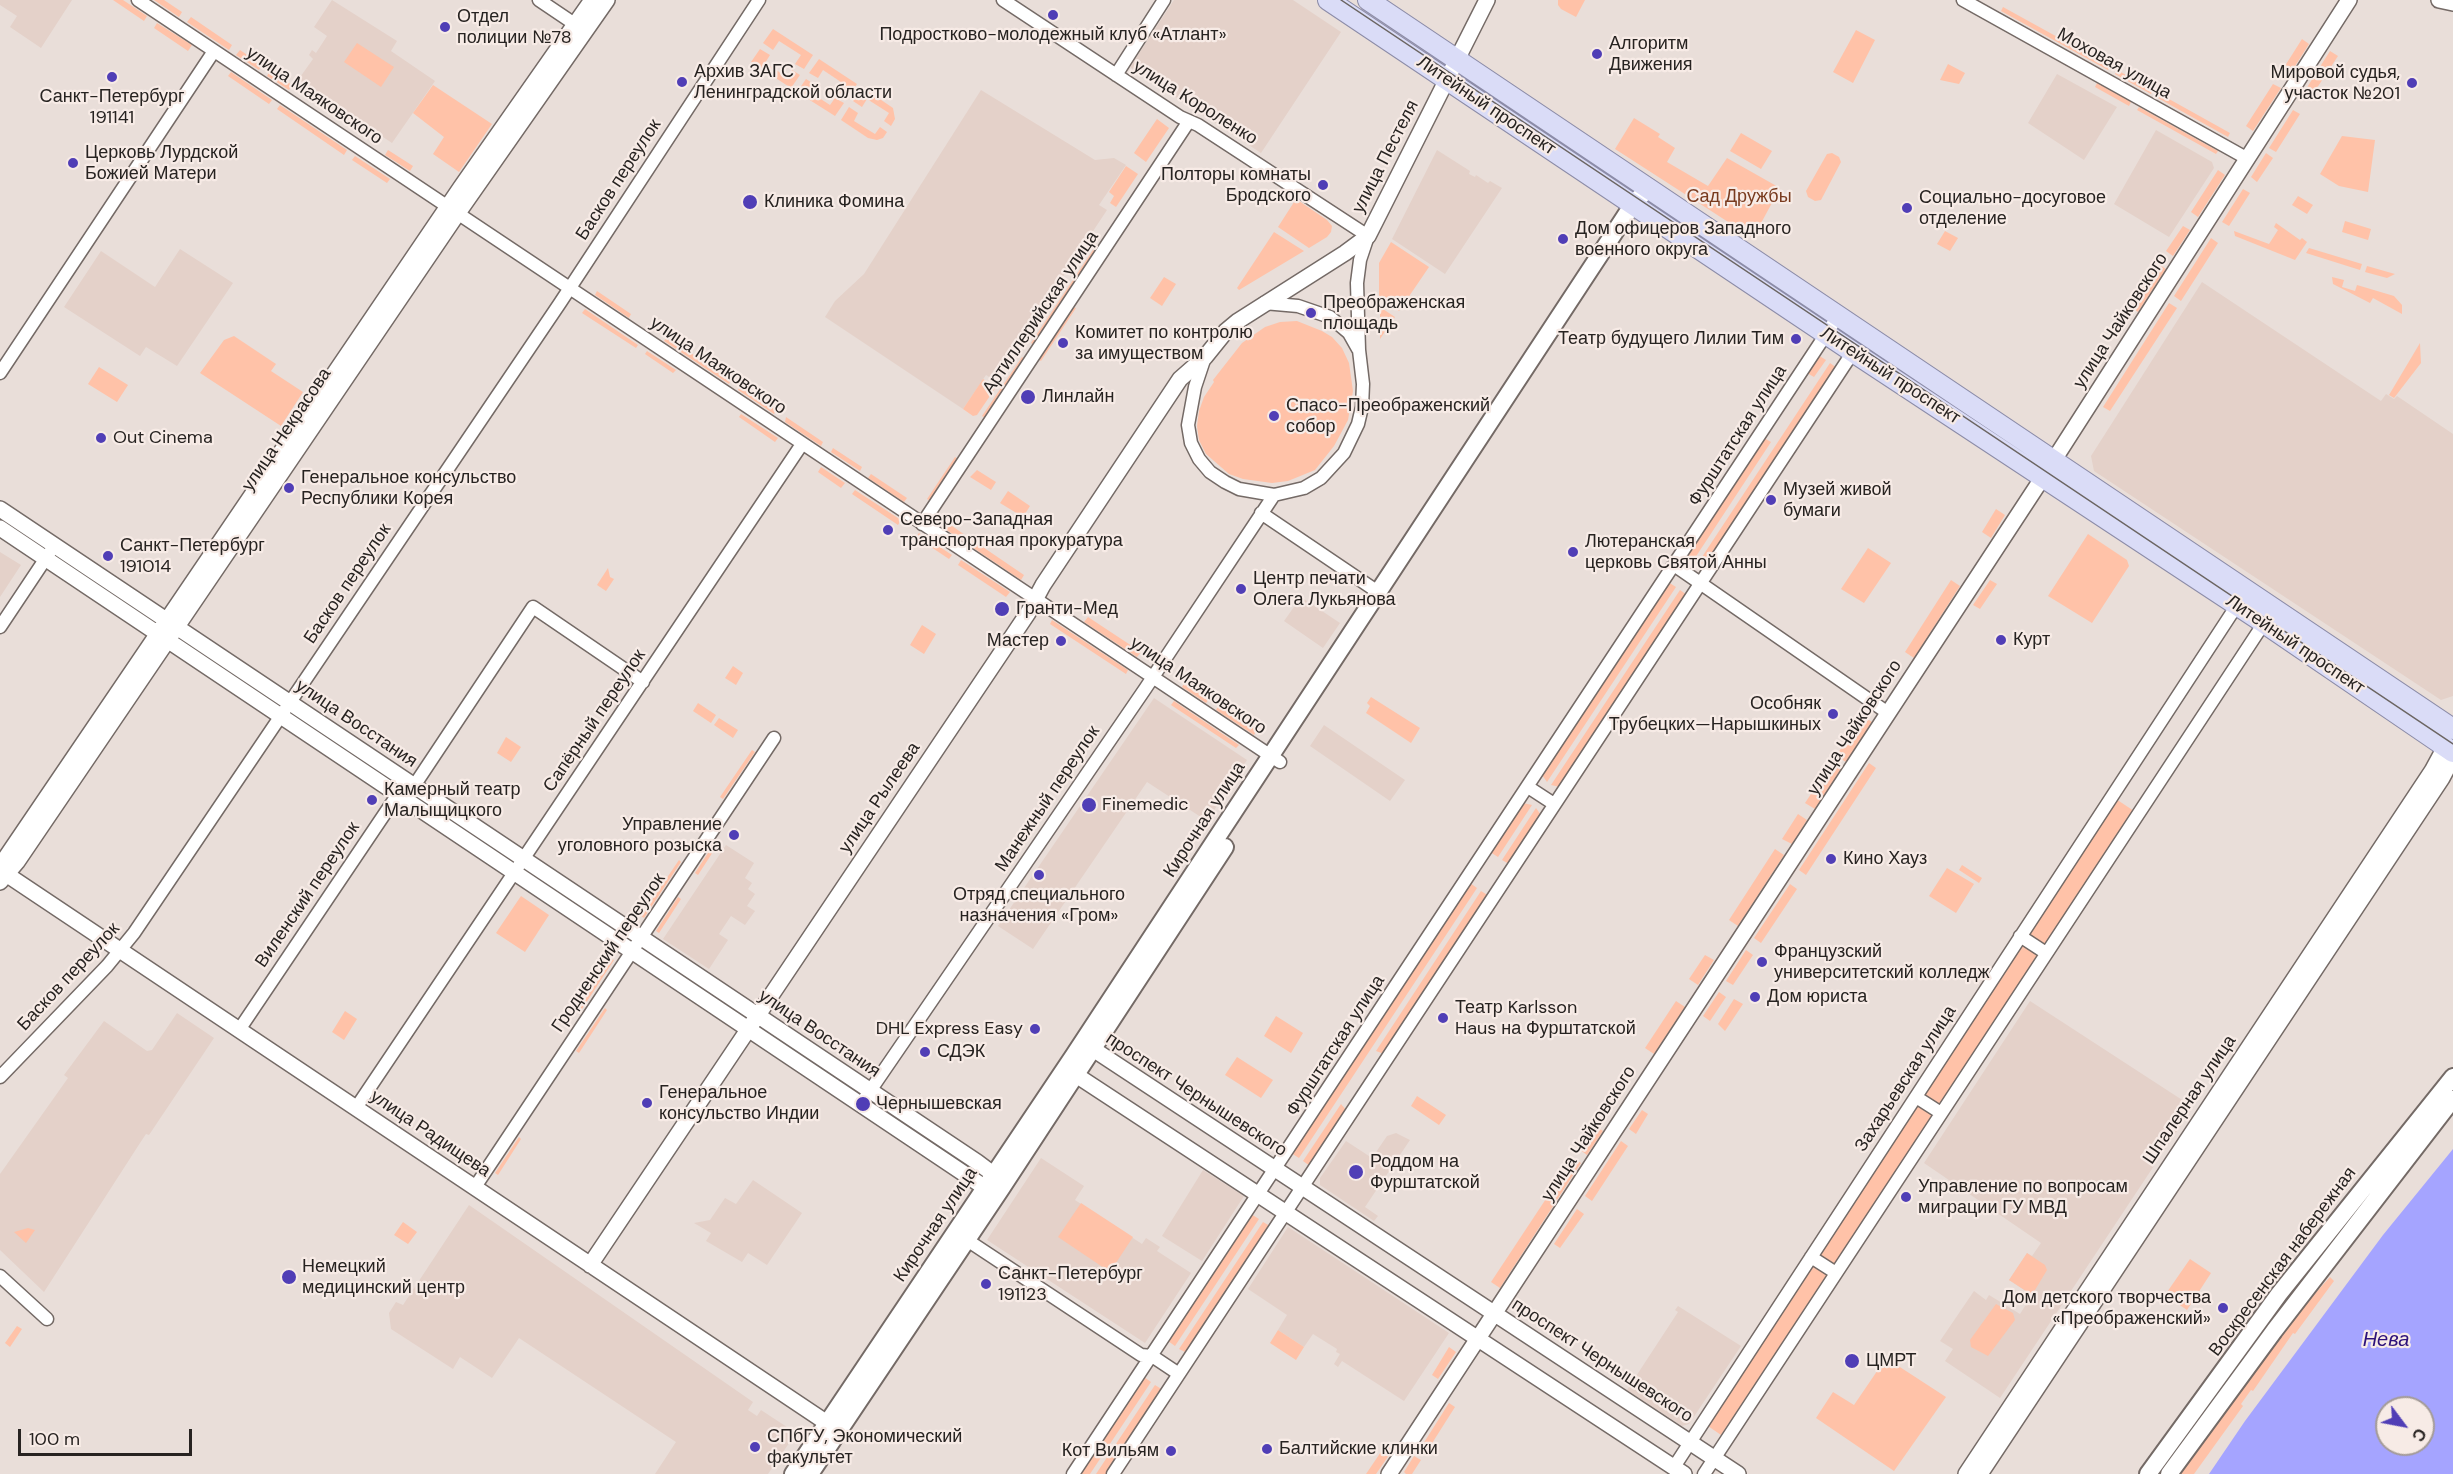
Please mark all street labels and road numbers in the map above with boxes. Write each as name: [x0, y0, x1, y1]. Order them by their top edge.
street label: Моховая улица: [2053, 24, 2175, 104]
street label: улица Маяковского: [242, 42, 386, 150]
street label: Литейный проспект: [1413, 52, 1559, 160]
street label: улица Короленко: [1129, 56, 1261, 150]
street label: улица Пестеля: [1348, 97, 1424, 217]
street label: Басков переулок: [572, 115, 666, 245]
street label: Артиллерийская улица: [978, 227, 1104, 399]
street label: улица Чайковского: [2069, 249, 2173, 393]
street label: улица Маяковского: [646, 312, 790, 420]
street label: Литейный проспект: [1816, 323, 1964, 429]
street label: Фурштатская улица: [1684, 361, 1792, 511]
street label: улица Некрасова: [238, 364, 336, 496]
street label: Басков переулок: [300, 520, 396, 648]
street label: Литейный проспект: [2222, 591, 2368, 699]
street label: улица Маяковского: [1126, 632, 1270, 740]
street label: Сапёрный переулок: [539, 646, 651, 796]
street label: улица Чайковского: [1803, 656, 1907, 800]
street label: улица Восстания: [291, 675, 421, 773]
street label: Манежный переулок: [991, 722, 1105, 876]
street label: улица Рылеева: [835, 738, 925, 858]
street label: Кирочная улица: [1160, 758, 1250, 882]
street label: Виленский переулок: [251, 818, 365, 972]
street label: Гродненский переулок: [548, 869, 670, 1037]
street label: Басков переулок: [13, 918, 125, 1036]
street label: Фурштатская улица: [1282, 971, 1390, 1121]
street label: улица Восстания: [754, 985, 884, 1083]
street label: Захарьевская улица: [1851, 1002, 1961, 1156]
street label: проспект Чернышевского: [1101, 1028, 1291, 1162]
street label: Шпалерная улица: [2139, 1031, 2241, 1169]
street label: улица Чайковского: [1537, 1062, 1641, 1206]
street label: улица Радищева: [366, 1086, 494, 1182]
street label: Воскресенская набережная: [2205, 1163, 2361, 1361]
street label: Кирочная улица: [890, 1164, 982, 1286]
street label: проспект Чернышевского: [1507, 1294, 1697, 1428]

